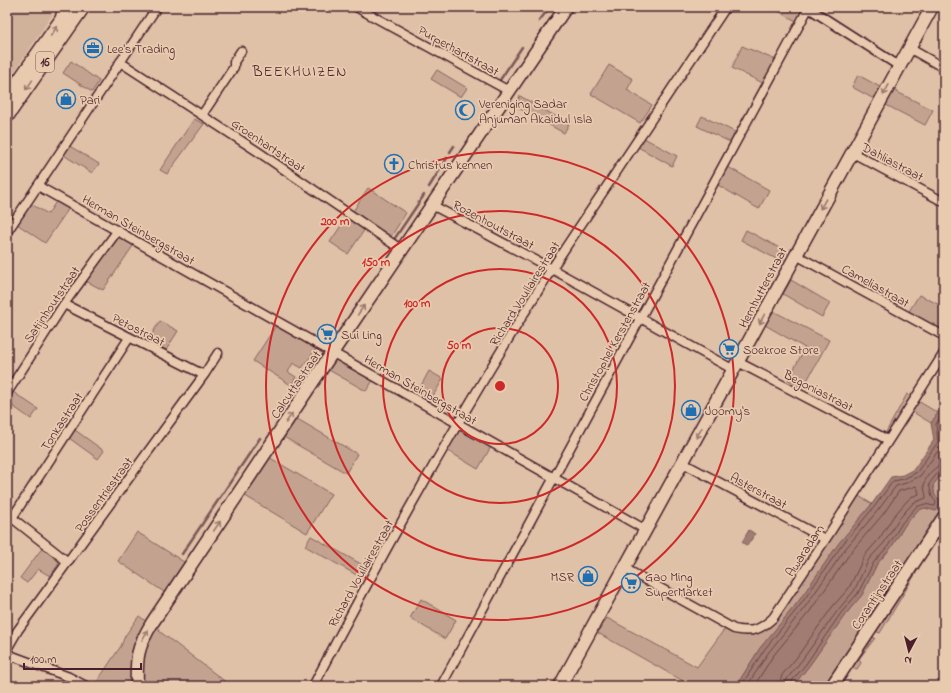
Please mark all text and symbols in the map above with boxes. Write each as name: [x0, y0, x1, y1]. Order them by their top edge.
street label: Purperhartstraat: [414, 21, 503, 82]
one-way arrow: [50, 25, 58, 37]
office icon: Lee's Trading: [82, 37, 104, 59]
place label: Lee's Trading: [107, 40, 175, 60]
road number: 16: [36, 52, 54, 72]
district label: BEEKHUIZEN: [251, 61, 348, 83]
one-way arrow: [25, 79, 33, 90]
one-way arrow: [881, 84, 889, 96]
shop icon: Pari: [55, 88, 77, 110]
place label: Pari: [80, 91, 100, 110]
place label: Vereniging Sadar Anjuman Akaidul Isla: [478, 95, 592, 129]
mosque icon: Vereniging Sadar Anjuman Akaidul Isla: [454, 99, 476, 121]
street label: Groenhartstraat: [227, 114, 310, 179]
street label: Dahliastraat: [857, 138, 927, 187]
church icon: Christus kennen: [383, 153, 405, 175]
place label: Christus kennen: [408, 156, 493, 175]
street label: Herman Steinbergstraat: [78, 190, 199, 272]
street label: Rozenhoutstraat: [449, 196, 538, 255]
one-way arrow: [819, 198, 827, 210]
text: 200 m: [320, 213, 350, 231]
street label: Richard Voullairestraat: [485, 237, 566, 350]
street label: Hernhutterstraat: [734, 243, 793, 332]
text: 150 m: [362, 254, 391, 272]
street label: Cameliastraat: [838, 260, 913, 313]
street label: Satijnhoutstraat: [19, 262, 85, 347]
street label: Christophel Kerstenstraat: [574, 278, 656, 405]
text: 100 m: [404, 295, 431, 313]
one-way arrow: [357, 305, 365, 316]
street label: Petostraat: [109, 309, 169, 352]
one-way arrow: [757, 312, 765, 324]
supermarket icon: Sui Ling: [316, 323, 338, 345]
place label: Sui Ling: [341, 326, 382, 346]
text: 50 m: [447, 337, 472, 355]
supermarket icon: Soekroe Store: [718, 338, 740, 360]
place label: Soekroe Store: [743, 341, 819, 360]
street label: Calcuttastraat: [266, 346, 326, 423]
street label: Herman Steinbergstraat: [360, 350, 481, 432]
street label: Begoniastraat: [779, 365, 857, 418]
centre of rings: [493, 379, 507, 393]
street label: Tonkastraat: [36, 388, 89, 455]
shop icon: Joomy's: [680, 399, 702, 421]
place label: Joomy's: [705, 402, 751, 422]
one-way arrow: [285, 413, 293, 424]
one-way arrow: [695, 427, 703, 439]
street label: Possentriestraat: [70, 453, 138, 536]
street label: Asterstraat: [726, 468, 791, 515]
street label: Richard Voullairestraat: [324, 516, 399, 631]
one-way arrow: [213, 520, 221, 532]
street label: Awaradam: [781, 521, 829, 581]
street label: Corantijnstraat: [847, 556, 908, 634]
shop icon: MSR: [577, 565, 599, 587]
place label: MSR: [551, 568, 575, 587]
place label: Gao Ming SuperMarket: [645, 568, 713, 602]
supermarket icon: Gao Ming SuperMarket: [620, 572, 642, 594]
one-way arrow: [142, 629, 150, 641]
north arrow: [889, 631, 929, 671]
scale bar: [24, 645, 141, 671]
text: 100 m: [30, 651, 57, 669]
text: N: [903, 652, 913, 668]

